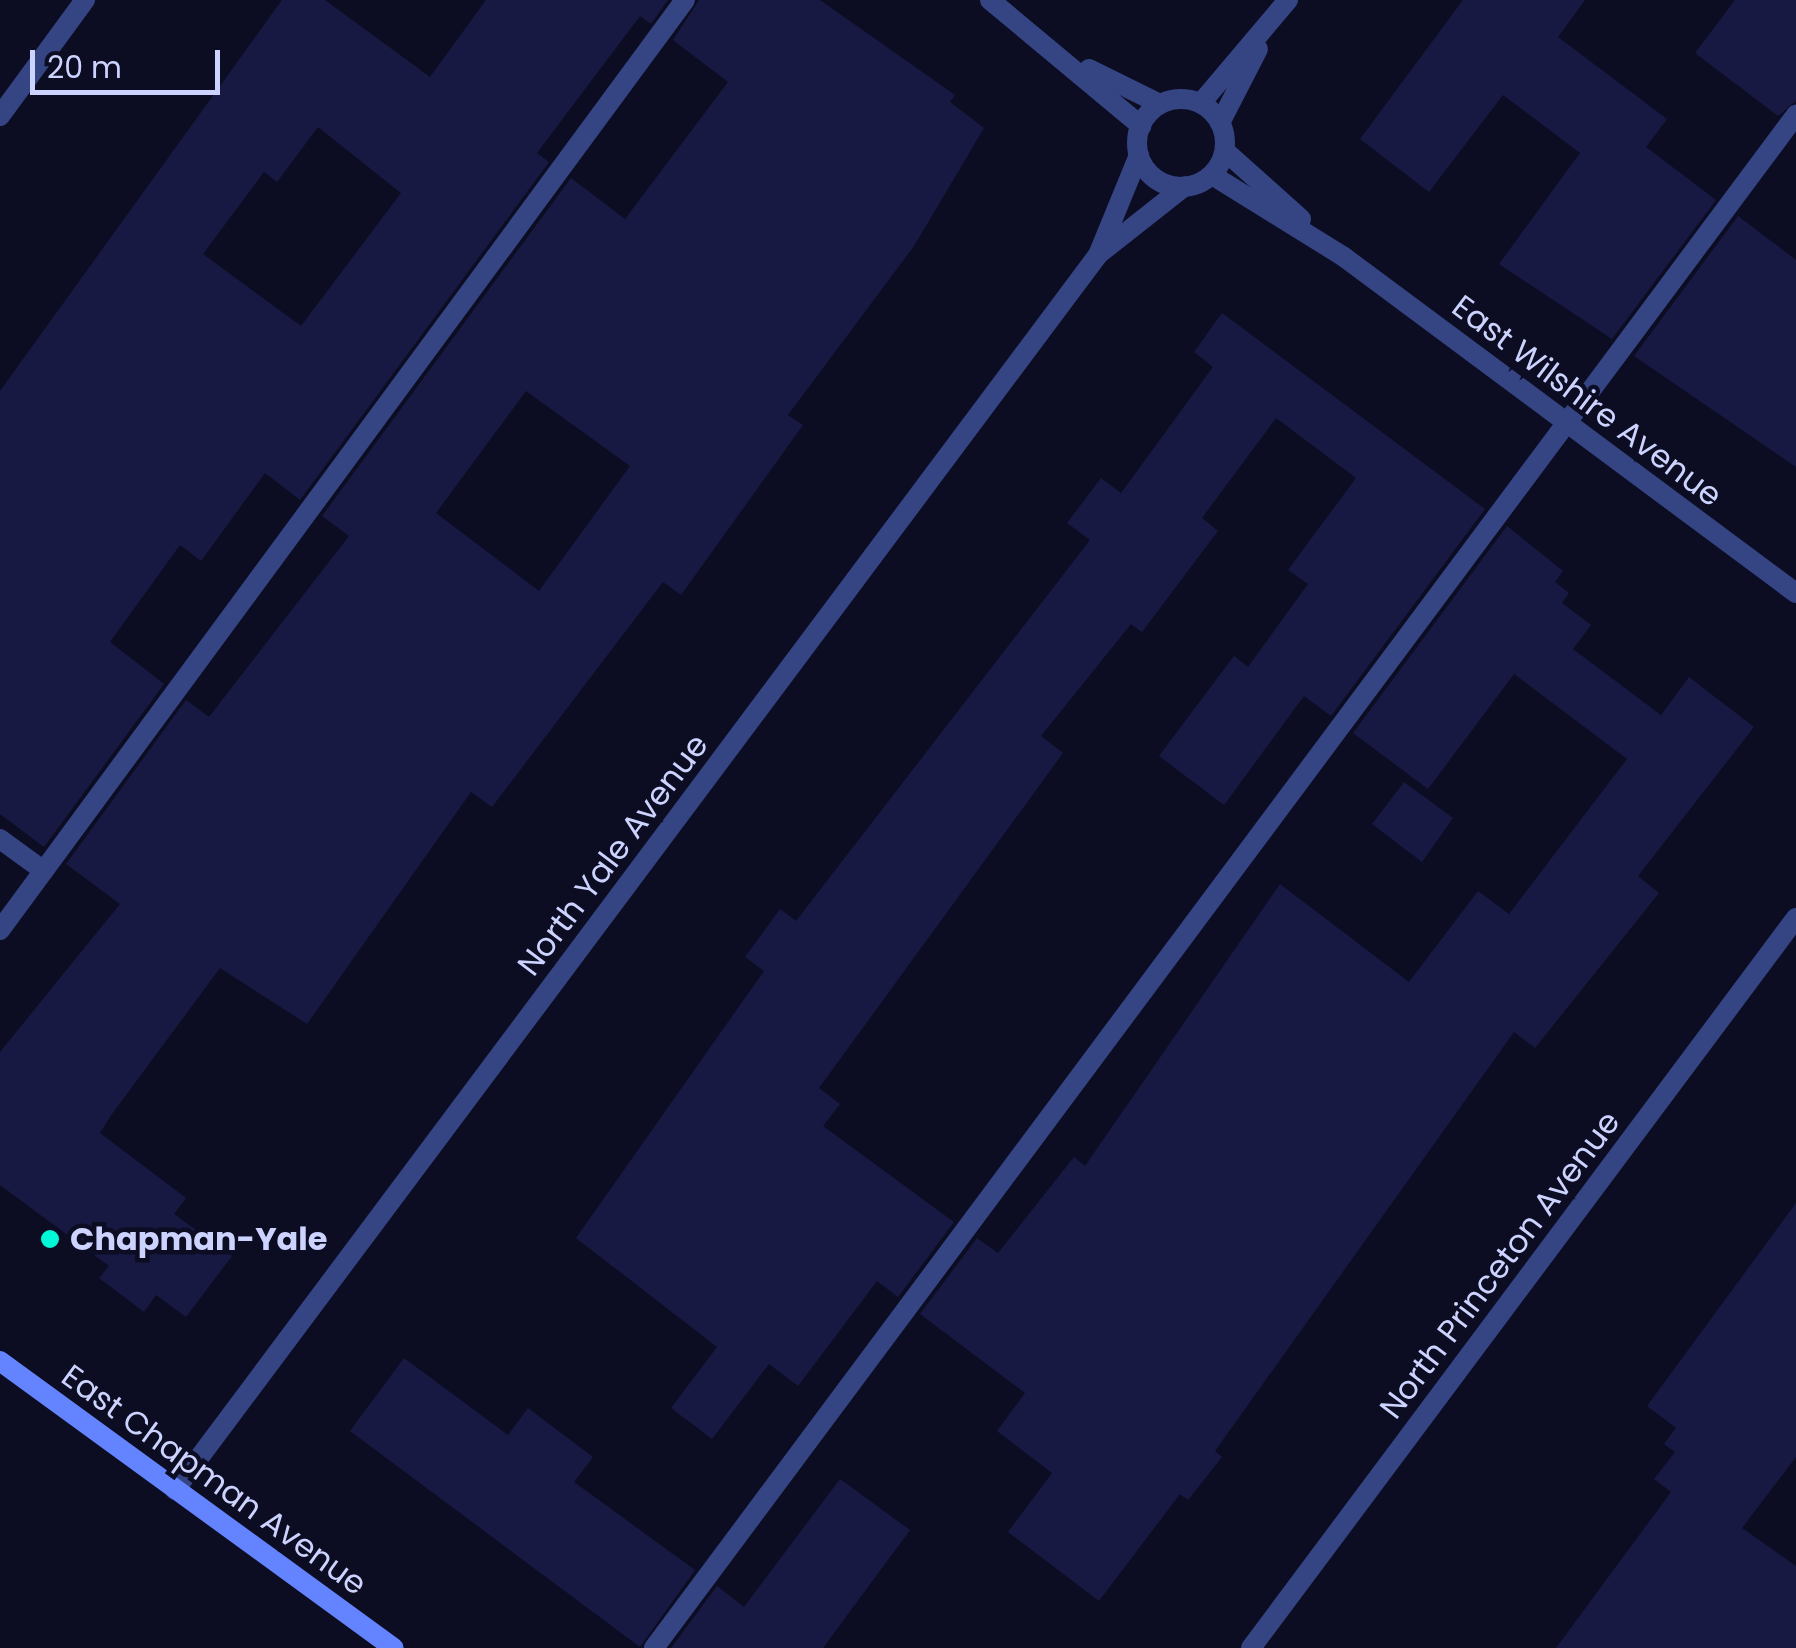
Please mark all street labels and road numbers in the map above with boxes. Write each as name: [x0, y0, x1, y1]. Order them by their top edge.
street label: East Wilshire Avenue: [1445, 287, 1729, 515]
street label: North Yale Avenue: [510, 727, 716, 983]
street label: North Princeton Avenue: [1372, 1104, 1628, 1426]
street label: East Chapman Avenue: [54, 1357, 374, 1603]

